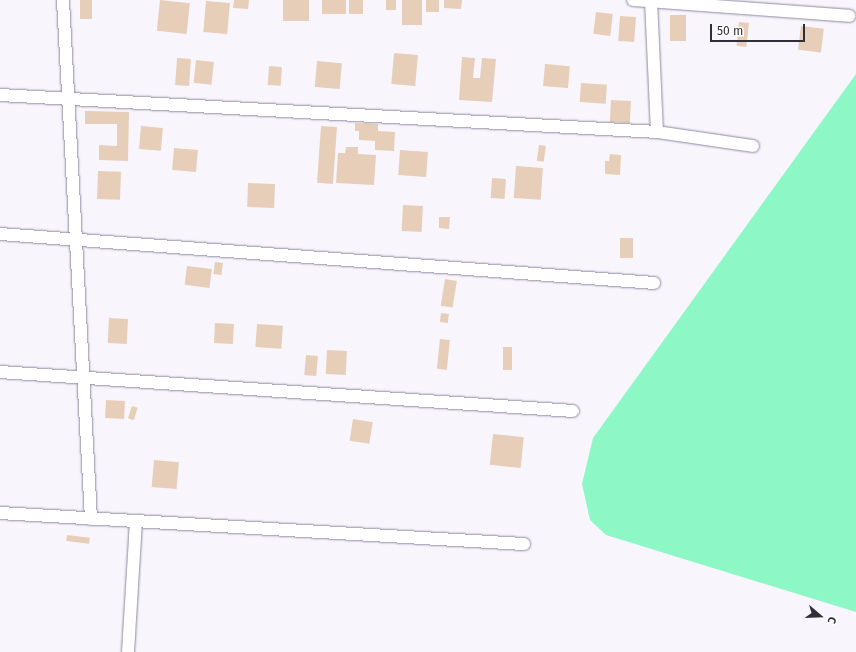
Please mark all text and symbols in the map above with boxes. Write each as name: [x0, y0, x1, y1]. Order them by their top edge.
scale bar: [712, 16, 807, 42]
text: 50 m: [717, 24, 743, 38]
north arrow: [800, 596, 840, 636]
text: С: [825, 615, 839, 625]

